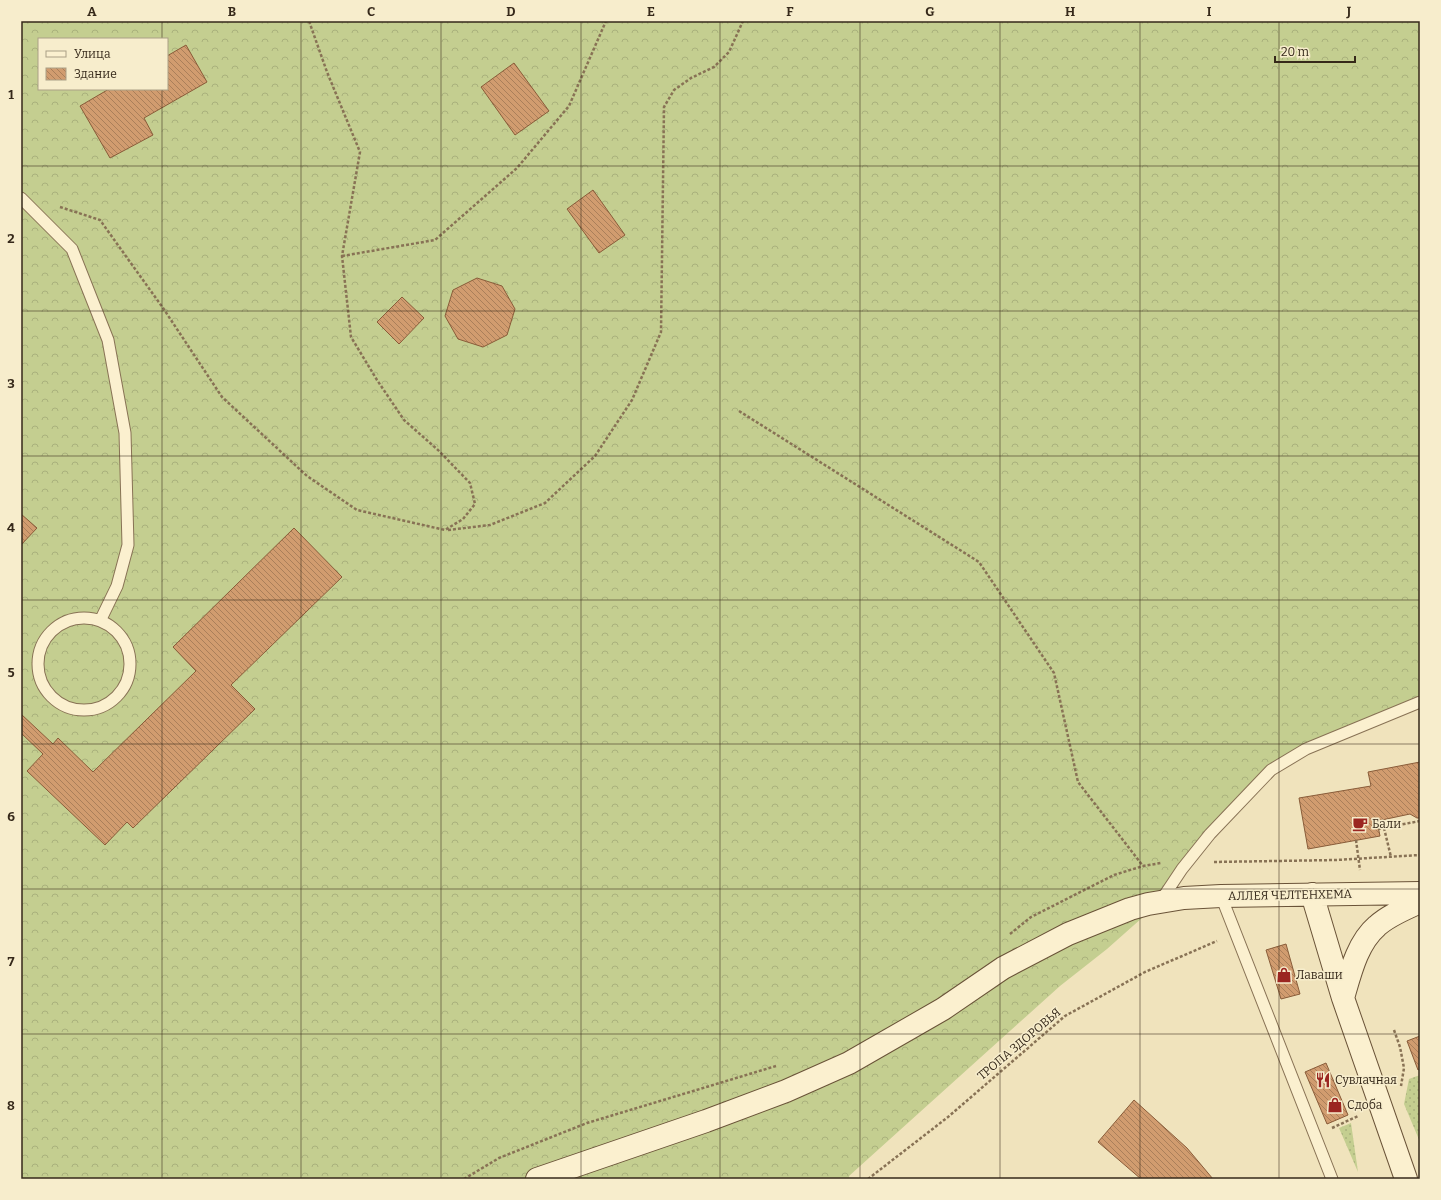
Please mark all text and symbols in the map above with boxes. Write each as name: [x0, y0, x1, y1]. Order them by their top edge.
text: A: [87, 4, 97, 19]
text: B: [228, 4, 236, 19]
text: C: [367, 4, 375, 19]
text: D: [506, 4, 516, 19]
text: E: [647, 4, 655, 19]
text: F: [786, 4, 794, 19]
text: G: [925, 4, 935, 19]
text: H: [1065, 4, 1075, 19]
text: I: [1207, 4, 1212, 19]
text: J: [1346, 4, 1352, 19]
legend: [38, 38, 168, 90]
scale bar: [1275, 38, 1355, 64]
text: 20 m: [1281, 45, 1310, 59]
text: Улица: [74, 47, 111, 61]
text: Здание: [74, 67, 117, 81]
text: 1: [8, 87, 14, 102]
text: 2: [7, 231, 15, 246]
text: 3: [7, 376, 15, 391]
text: 4: [7, 520, 15, 535]
text: 5: [7, 665, 15, 680]
text: 6: [7, 809, 15, 824]
cafe icon: Бали: [1351, 815, 1369, 833]
place label: Бали: [1372, 817, 1401, 831]
street label: АЛЛЕЯ ЧЕЛТЕНХЕМА: [1228, 887, 1353, 903]
text: 7: [8, 954, 15, 969]
shop icon: Лаваши: [1275, 966, 1293, 984]
place label: Лаваши: [1296, 968, 1343, 982]
street label: ТРОПА ЗДОРОВЬЯ: [975, 1005, 1064, 1083]
restaurant icon: Сувлачная: [1314, 1071, 1332, 1089]
place label: Сувлачная: [1335, 1073, 1397, 1087]
shop icon: Сдоба: [1326, 1096, 1344, 1114]
text: 8: [7, 1098, 15, 1113]
place label: Сдоба: [1347, 1098, 1383, 1112]

